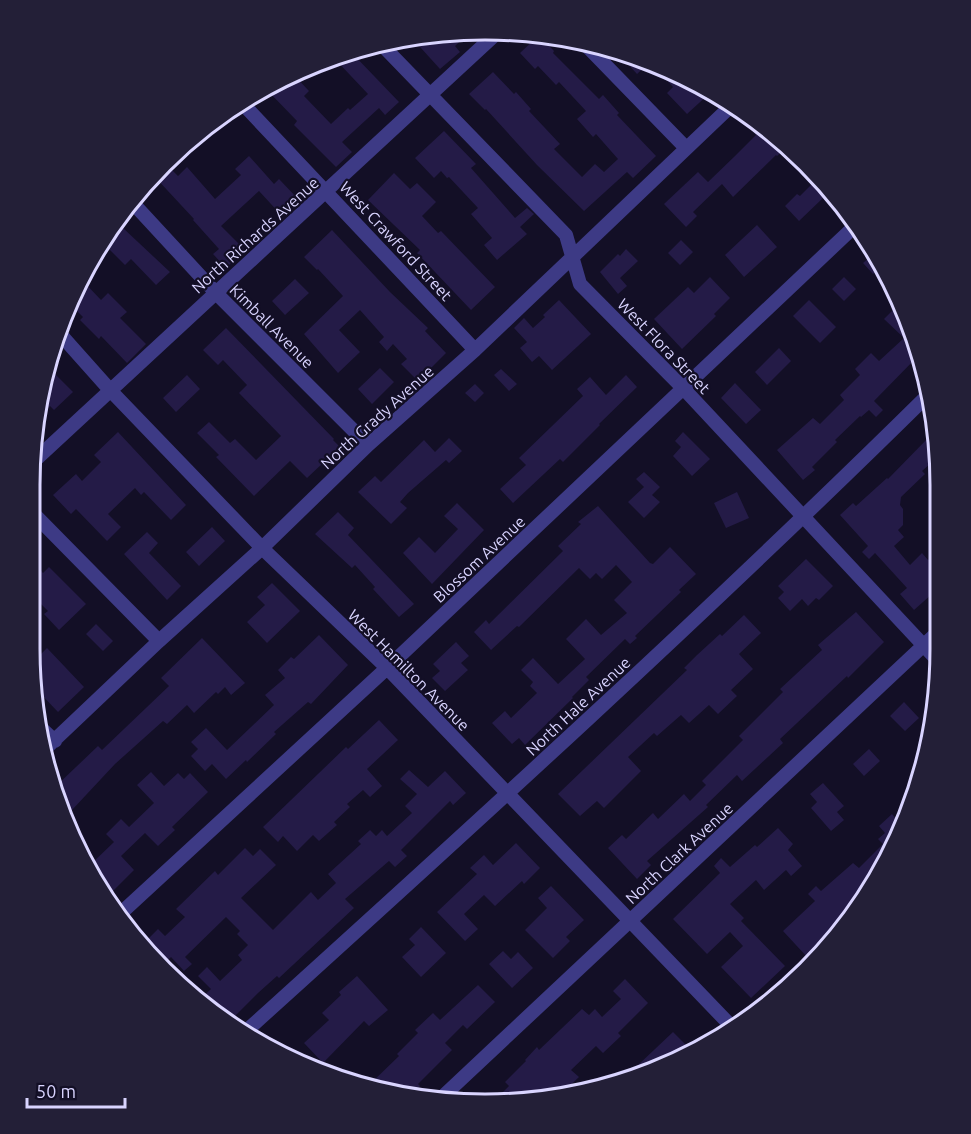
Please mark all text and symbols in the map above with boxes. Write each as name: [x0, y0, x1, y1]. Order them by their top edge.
street label: North Richards Avenue: [188, 173, 322, 297]
street label: West Crawford Street: [336, 178, 456, 305]
street label: Kimball Avenue: [226, 280, 318, 372]
street label: West Flora Street: [614, 295, 714, 398]
street label: North Grady Avenue: [317, 362, 437, 472]
street label: Blossom Avenue: [430, 512, 528, 606]
street label: West Hamilton Avenue: [345, 606, 473, 734]
street label: North Hale Avenue: [522, 653, 634, 759]
street label: North Clark Avenue: [622, 799, 736, 907]
scale bar: [27, 1071, 124, 1109]
text: 50 m: [36, 1081, 76, 1101]

